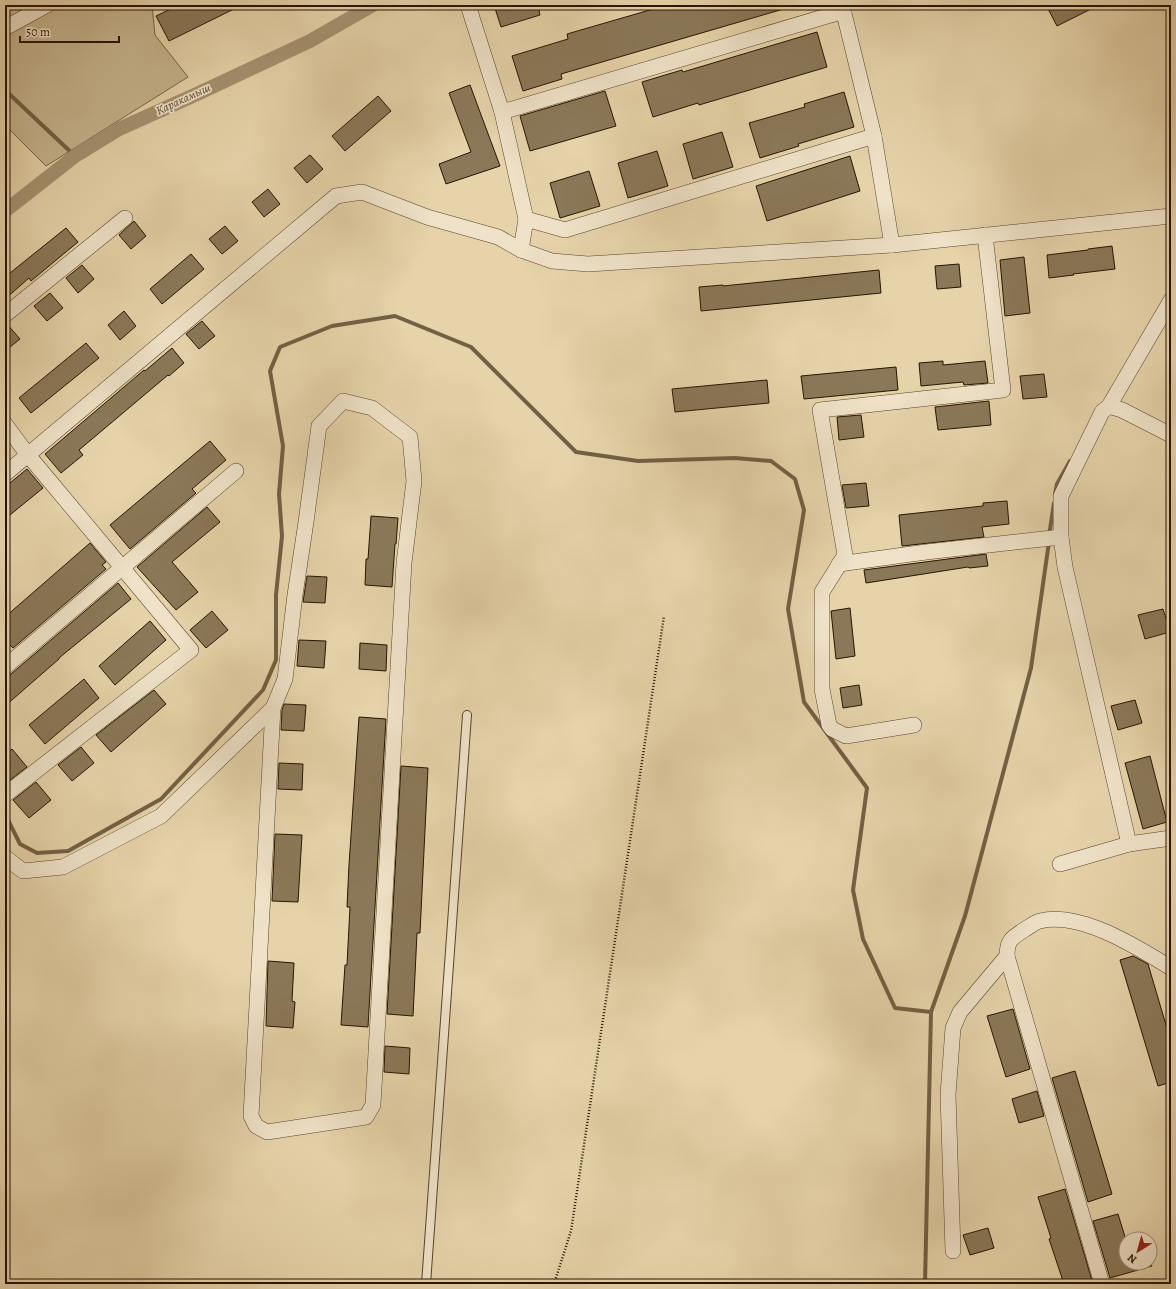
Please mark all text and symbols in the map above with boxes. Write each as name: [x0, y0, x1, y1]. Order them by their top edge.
scale bar: [20, 18, 119, 44]
text: 50 m: [26, 24, 50, 40]
water label: Каракамыш: [153, 79, 213, 119]
north arrow: [1118, 1231, 1158, 1271]
text: N: [1125, 1250, 1140, 1267]

